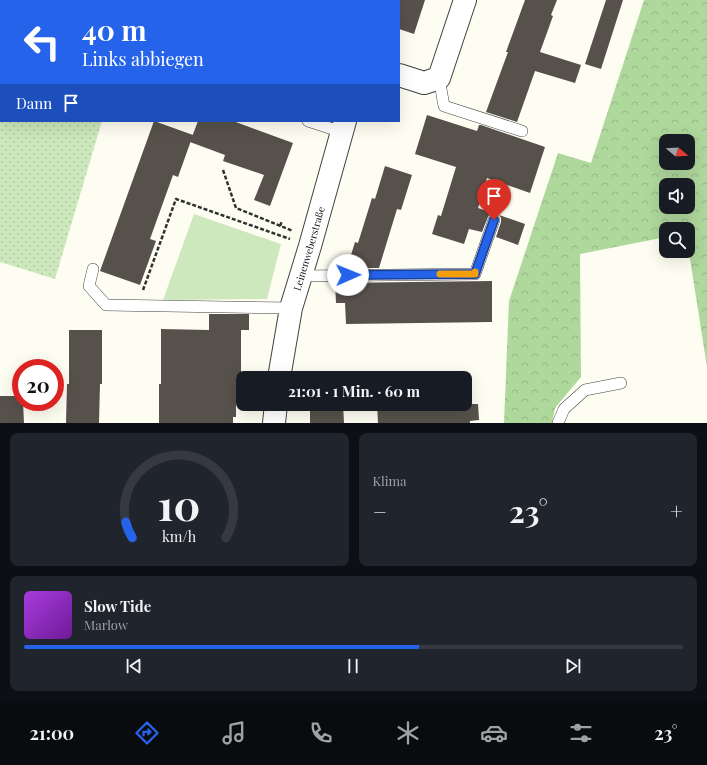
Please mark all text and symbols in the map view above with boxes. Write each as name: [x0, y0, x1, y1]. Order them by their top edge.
text: 40 m: [82, 11, 147, 48]
icon: left: [16, 16, 68, 68]
text: Links abbiegen: [82, 47, 204, 71]
icon: arrive: [60, 92, 82, 114]
text: Dann: [16, 93, 52, 113]
north arrow: [659, 134, 695, 170]
map controls: [659, 134, 695, 258]
button: sound: [659, 178, 695, 214]
pin: [477, 179, 511, 220]
icon: arrive: [483, 185, 505, 207]
street label: Leinenweberstraße: [290, 205, 328, 292]
button: search: [659, 222, 695, 258]
position arrow: [327, 254, 369, 296]
speed limit sign: 20: [12, 359, 64, 411]
text: 21:01 · 1 Min. · 60 m: [288, 381, 420, 401]
text: Klima: [373, 472, 407, 489]
text: 10: [158, 475, 201, 530]
text: 23°: [509, 491, 548, 531]
text: −: [373, 496, 387, 526]
text: +: [670, 496, 683, 526]
text: km/h: [162, 526, 197, 545]
text: Slow Tide: [84, 596, 151, 616]
text: Marlow: [84, 616, 128, 633]
icon: previous: [123, 655, 145, 677]
icon: pause: [342, 655, 364, 677]
icon: next: [562, 655, 584, 677]
icon: directions: [133, 719, 161, 747]
icon: music: [220, 719, 248, 747]
icon: phone: [307, 719, 335, 747]
icon: climate: [394, 719, 422, 747]
icon: car: [480, 719, 508, 747]
icon: filters: [567, 719, 595, 747]
text: 21:00: [29, 721, 74, 745]
text: 23°: [654, 721, 677, 745]

